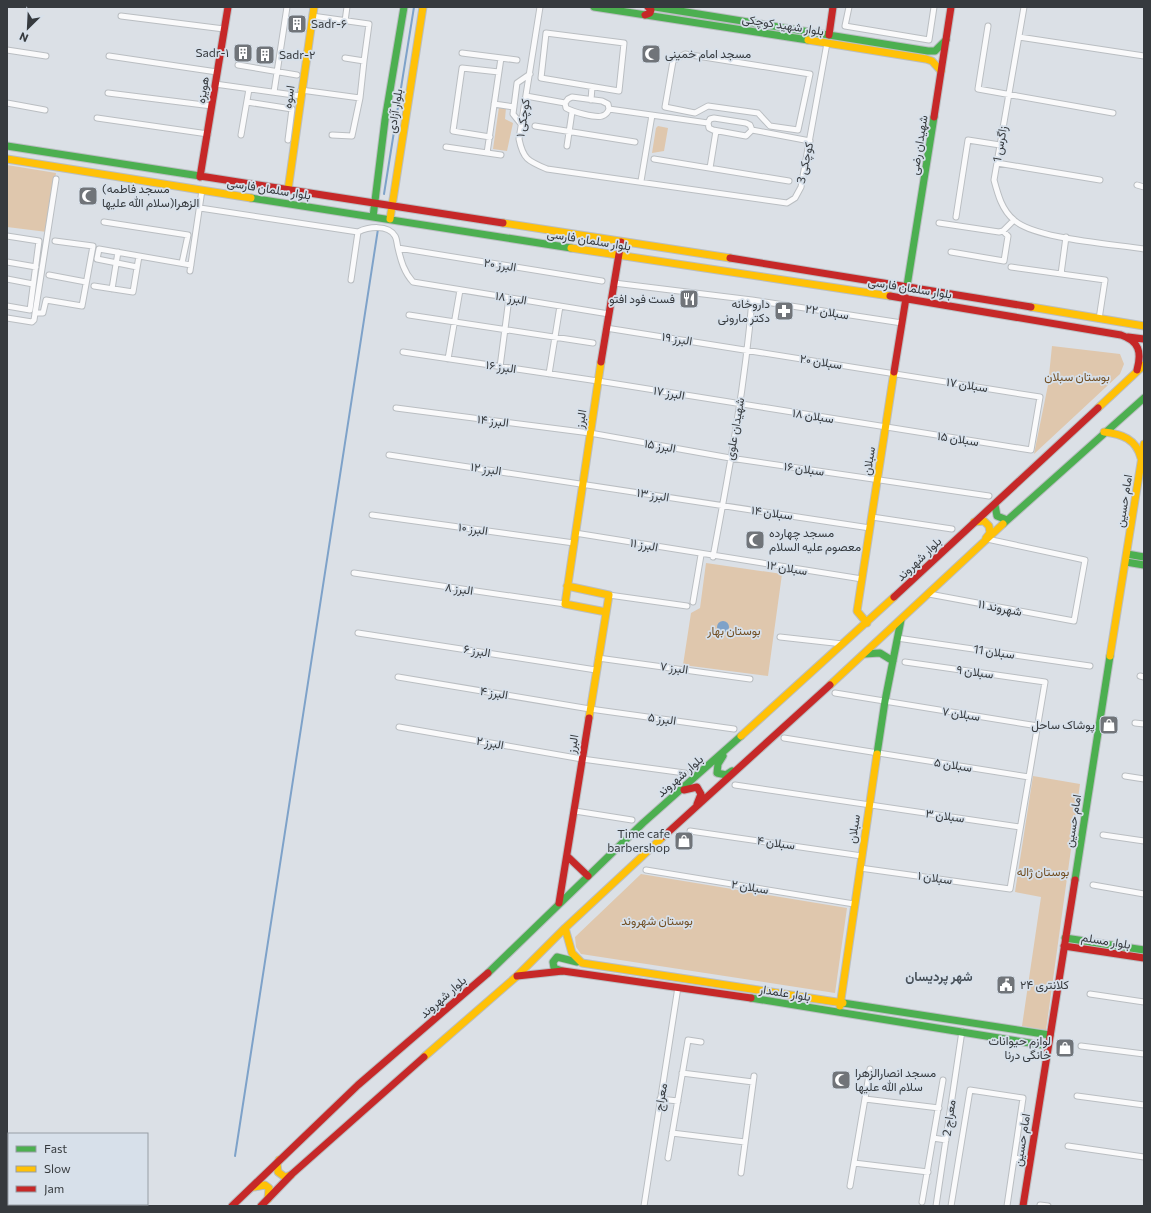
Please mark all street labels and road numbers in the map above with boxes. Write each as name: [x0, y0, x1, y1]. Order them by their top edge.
street label: بلوار شهید کوچکی: [741, 11, 825, 39]
street label: هویزه: [193, 75, 213, 105]
street label: اسوه: [279, 84, 299, 110]
street label: بلوار آزادی: [384, 88, 406, 134]
street label: کوچکی ۱: [512, 98, 534, 138]
street label: شهیدان رضی: [906, 114, 932, 176]
street label: زاگرس 1: [989, 125, 1011, 163]
street label: کوچکی 3: [793, 141, 817, 185]
street label: بلوار سلمان فارسی: [226, 174, 312, 204]
street label: بلوار سلمان فارسی: [546, 225, 632, 255]
street label: البرز ۲۰: [483, 255, 517, 275]
street label: بلوار سلمان فارسی: [867, 273, 953, 303]
street label: البرز ۱۸: [494, 288, 528, 308]
street label: سبلان ۲۲: [804, 301, 850, 322]
street label: البرز ۱۹: [661, 329, 693, 349]
street label: سبلان ۲۰: [799, 351, 843, 372]
street label: البرز ۱۶: [485, 357, 517, 377]
street label: سبلان ۱۷: [945, 374, 989, 395]
street label: البرز ۱۷: [652, 382, 686, 404]
street label: شهیدان علوی: [722, 396, 748, 462]
street label: سبلان ۱۸: [791, 405, 835, 426]
street label: البرز: [571, 408, 590, 431]
street label: البرز ۱۴: [476, 411, 510, 431]
street label: سبلان ۱۵: [936, 428, 980, 449]
street label: البرز ۱۵: [643, 435, 677, 457]
street label: سبلان: [859, 445, 878, 476]
street label: سبلان ۱۶: [783, 458, 825, 479]
street label: البرز ۱۲: [470, 459, 502, 479]
street label: امام حسین: [1112, 473, 1136, 529]
street label: البرز ۱۳: [636, 485, 670, 505]
street label: سبلان ۱۴: [750, 502, 794, 523]
street label: البرز ۱۰: [457, 519, 489, 539]
street label: بلوار شهروند: [893, 533, 945, 585]
street label: البرز ۱۱: [629, 535, 659, 555]
street label: سبلان ۱۲: [766, 557, 809, 578]
street label: البرز ۸: [444, 579, 474, 599]
street label: شهروند ۱۱: [977, 596, 1023, 620]
street label: البرز ۶: [462, 641, 492, 661]
street label: سبلان 11: [972, 641, 1016, 662]
street label: البرز ۷: [659, 658, 689, 678]
street label: سبلان ۹: [956, 661, 994, 682]
street label: البرز ۴: [479, 683, 509, 703]
street label: سبلان ۷: [941, 703, 981, 724]
street label: البرز ۵: [647, 709, 677, 729]
street label: البرز ۲: [475, 733, 505, 753]
street label: البرز: [563, 733, 582, 756]
street label: بلوار شهروند: [653, 751, 707, 801]
street label: سبلان ۵: [933, 754, 973, 775]
street label: امام حسین: [1061, 793, 1085, 849]
street label: سبلان ۳: [925, 805, 966, 826]
street label: سبلان: [844, 814, 863, 844]
street label: سبلان ۴: [756, 832, 796, 853]
street label: سبلان ۱: [917, 868, 953, 887]
street label: سبلان ۲: [730, 876, 770, 897]
street label: بلوار مسلم: [1080, 929, 1132, 953]
street label: بلوار شهروند: [416, 972, 470, 1022]
street label: بلوار علمدار: [757, 981, 812, 1005]
street label: معراج: [651, 1082, 672, 1112]
street label: معراج 2: [939, 1099, 960, 1138]
street label: امام حسین: [1010, 1112, 1034, 1168]

